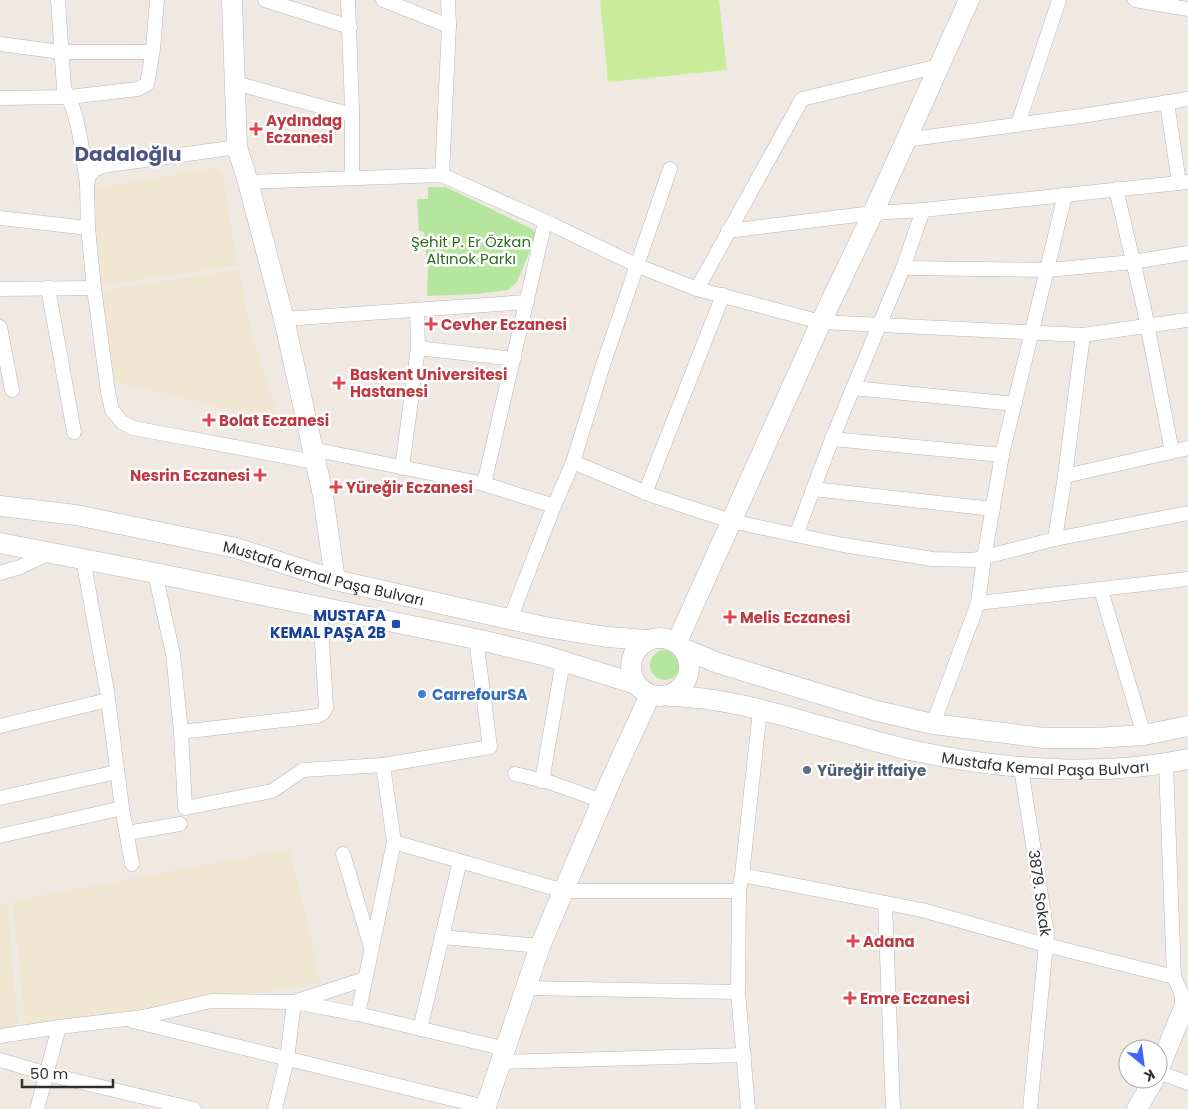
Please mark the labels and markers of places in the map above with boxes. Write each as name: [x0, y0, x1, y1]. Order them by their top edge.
place label: Aydındag Eczanesi: [266, 110, 342, 148]
marker: Aydındag Eczanesi: [250, 123, 262, 135]
place label: Cevher Eczanesi: [441, 314, 567, 335]
marker: Cevher Eczanesi: [425, 318, 437, 330]
place label: Baskent Universitesi Hastanesi: [350, 364, 507, 402]
marker: Baskent Universitesi Hastanesi: [332, 376, 346, 390]
place label: Bolat Eczanesi: [219, 410, 329, 431]
marker: Bolat Eczanesi: [203, 414, 215, 426]
place label: Nesrin Eczanesi: [130, 465, 250, 486]
marker: Nesrin Eczanesi: [254, 469, 266, 481]
place label: Yüreğir Eczanesi: [346, 477, 473, 498]
marker: Yüreğir Eczanesi: [330, 481, 342, 493]
place label: MUSTAFA KEMAL PAŞA 2B: [270, 605, 386, 643]
place label: Melis Eczanesi: [740, 607, 850, 628]
marker: Melis Eczanesi: [724, 611, 736, 623]
marker: MUSTAFA KEMAL PAŞA 2B: [390, 618, 402, 630]
place label: CarrefourSA: [432, 684, 527, 705]
marker: CarrefourSA: [416, 688, 428, 700]
place label: Yüreğir itfaiye: [817, 760, 926, 781]
marker: Yüreğir itfaiye: [801, 764, 813, 776]
place label: Adana: [863, 931, 915, 952]
marker: Adana: [847, 935, 859, 947]
place label: Emre Eczanesi: [860, 988, 970, 1009]
marker: Emre Eczanesi: [844, 992, 856, 1004]

